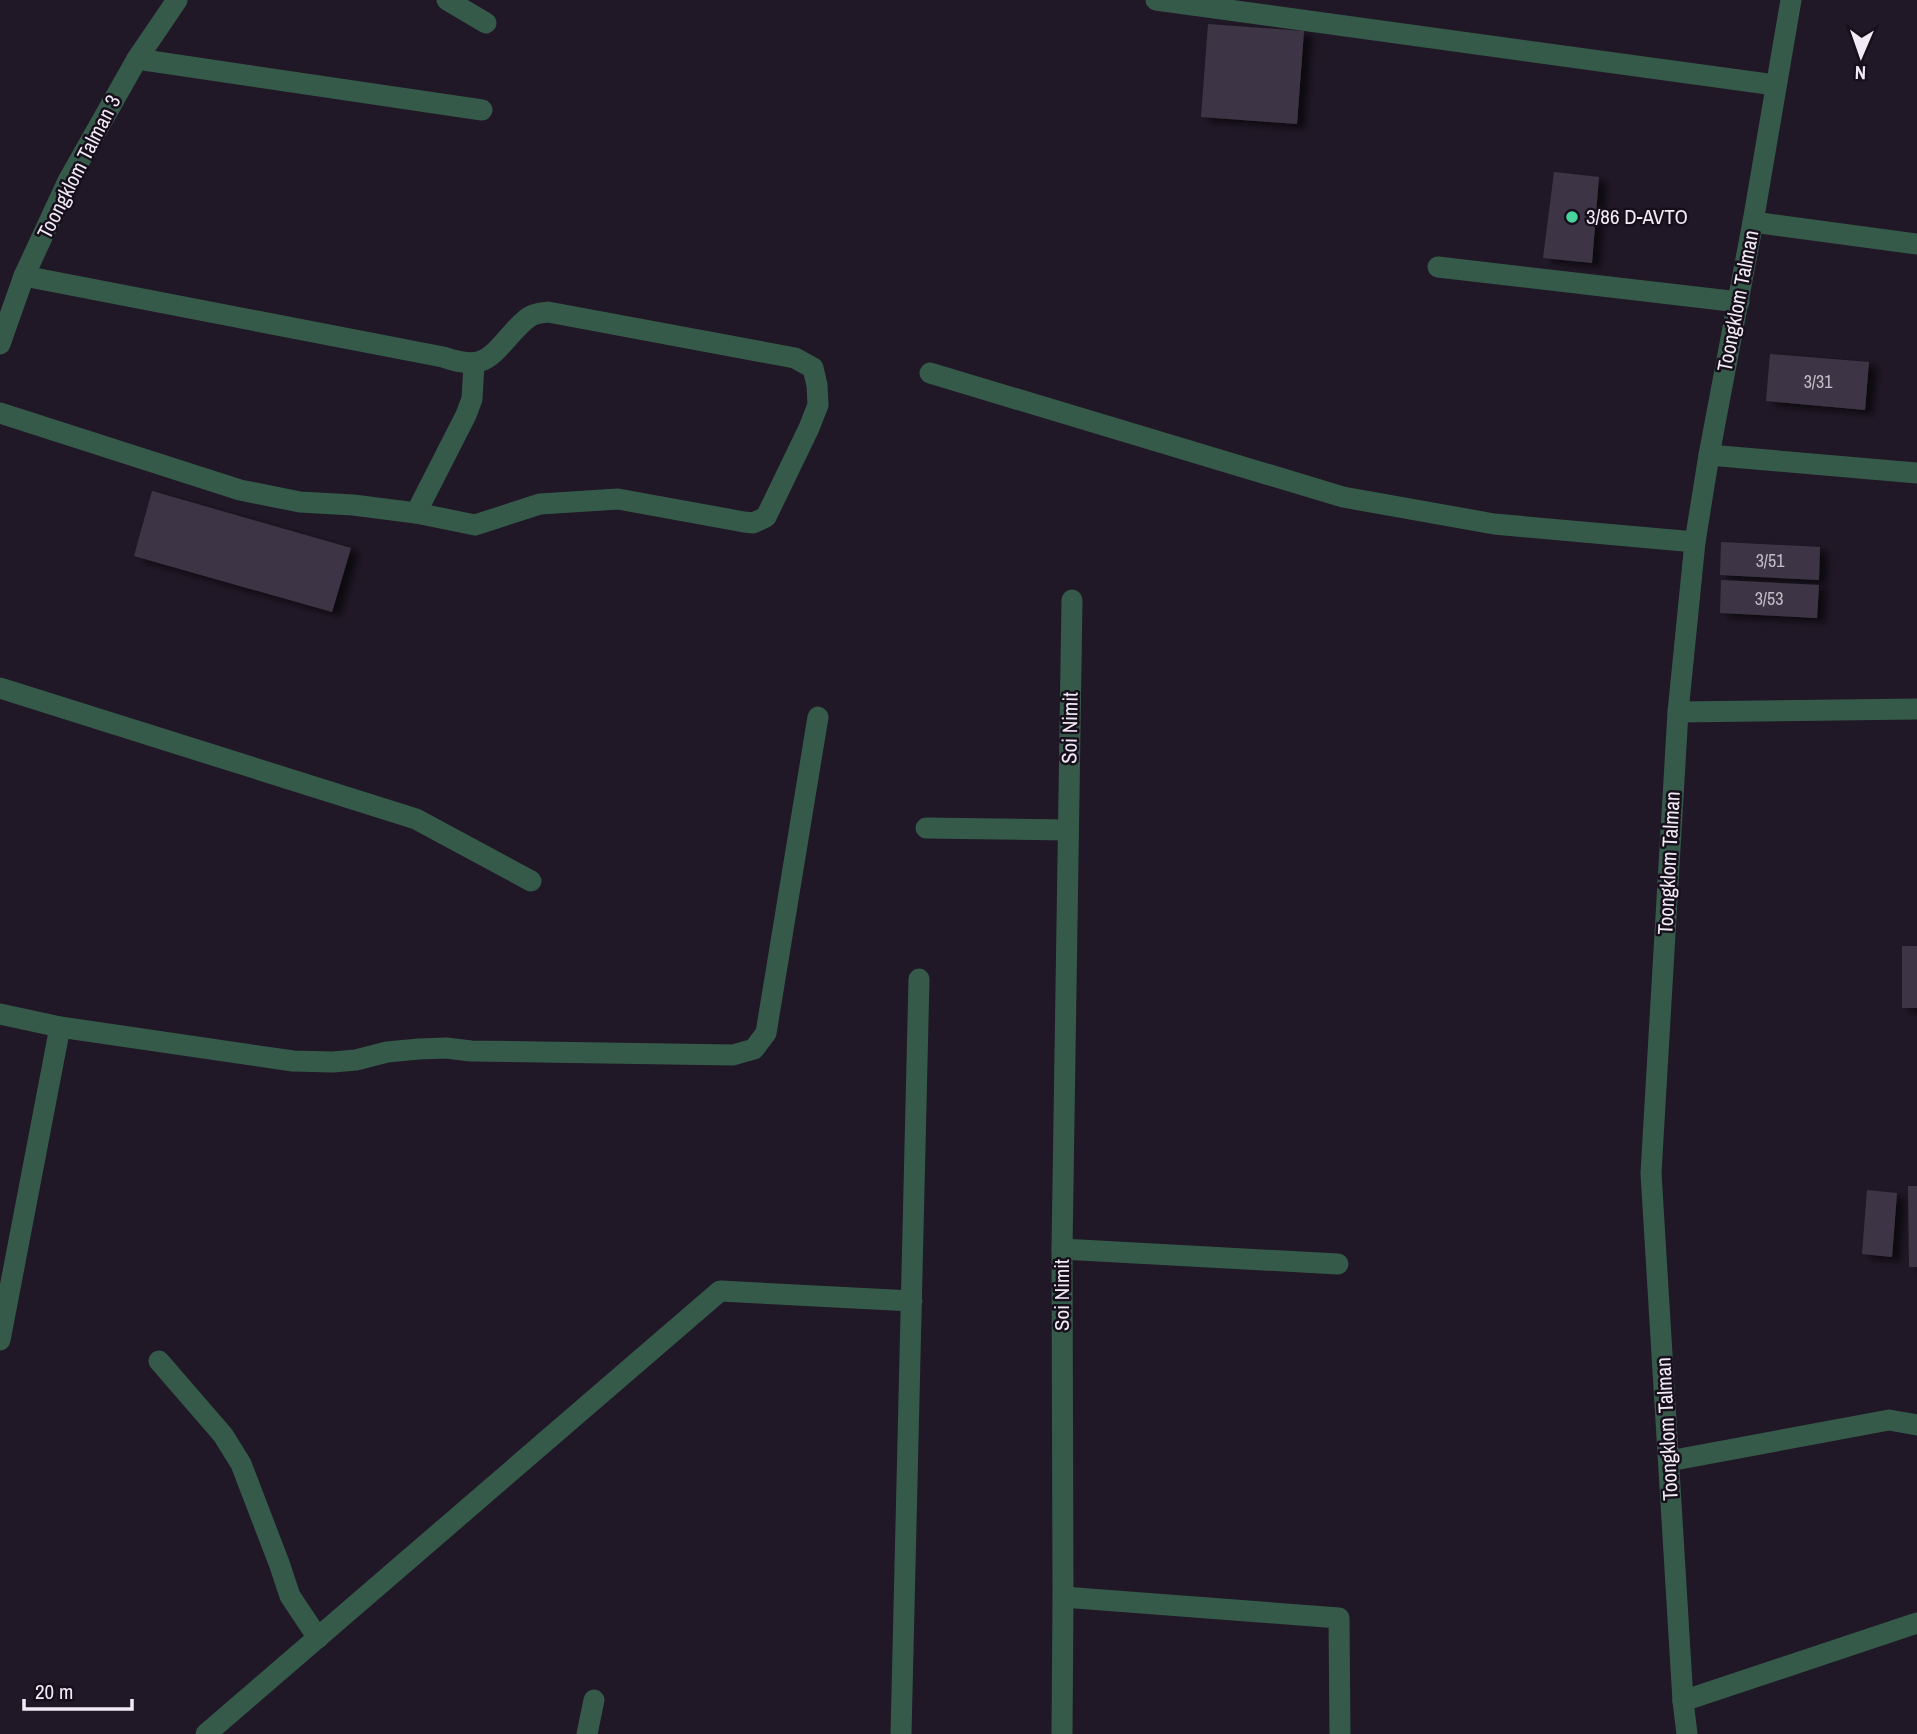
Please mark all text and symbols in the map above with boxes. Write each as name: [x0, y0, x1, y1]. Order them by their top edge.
north arrow: [1826, 21, 1896, 91]
text: N: [1854, 60, 1866, 86]
street label: Toongklom Talman 3: [30, 90, 127, 244]
place label: 3/86 D-AVTO: [1586, 202, 1688, 231]
marker: 3/86 D-AVTO: [1564, 209, 1580, 225]
street label: Toongklom Talman: [1710, 228, 1765, 374]
house number: 3/31: [1804, 369, 1833, 394]
house number: 3/51: [1756, 548, 1785, 573]
house number: 3/53: [1755, 586, 1783, 611]
street label: Soi Nimit: [1054, 692, 1085, 764]
street label: Toongklom Talman: [1650, 791, 1687, 935]
street label: Soi Nimit: [1047, 1259, 1076, 1331]
street label: Toongklom Talman: [1648, 1357, 1685, 1501]
scale bar: [24, 1668, 133, 1712]
text: 20 m: [35, 1677, 73, 1706]

